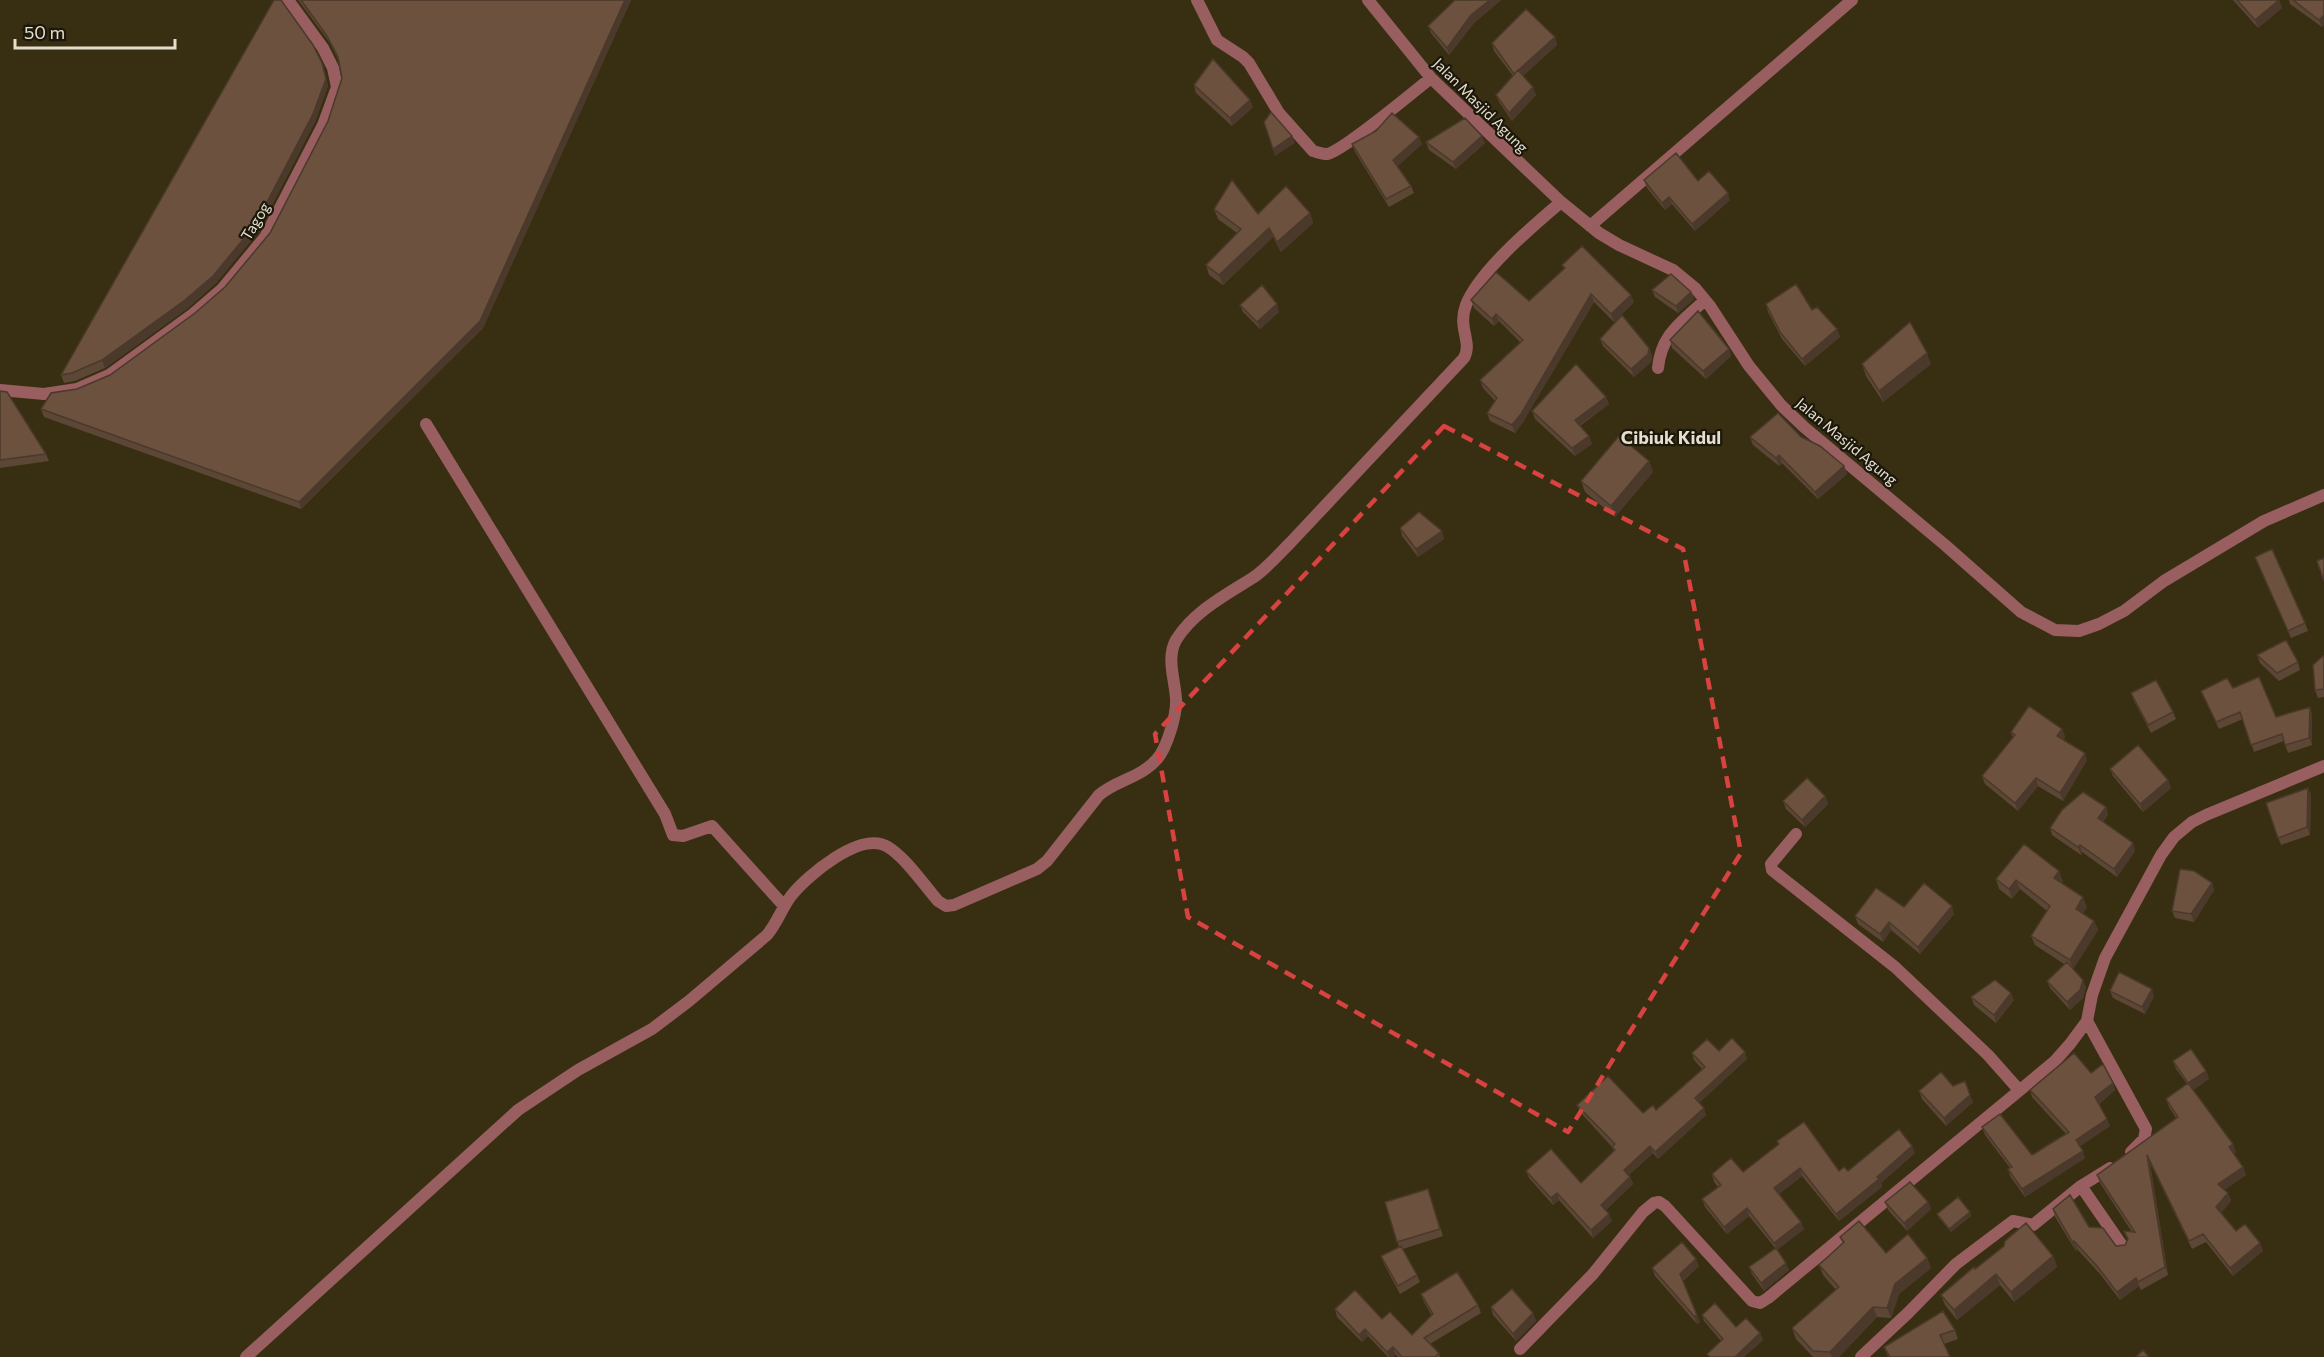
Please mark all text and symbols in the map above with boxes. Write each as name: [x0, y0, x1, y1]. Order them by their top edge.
scale bar: [15, 12, 176, 50]
text: 50 m: [24, 21, 65, 43]
street label: Jalan Masjid Agung: [1430, 54, 1532, 156]
street label: Tagog: [237, 199, 273, 243]
street label: Jalan Masjid Agung: [1793, 393, 1901, 489]
district label: Cibiuk Kidul: [1621, 426, 1721, 448]

